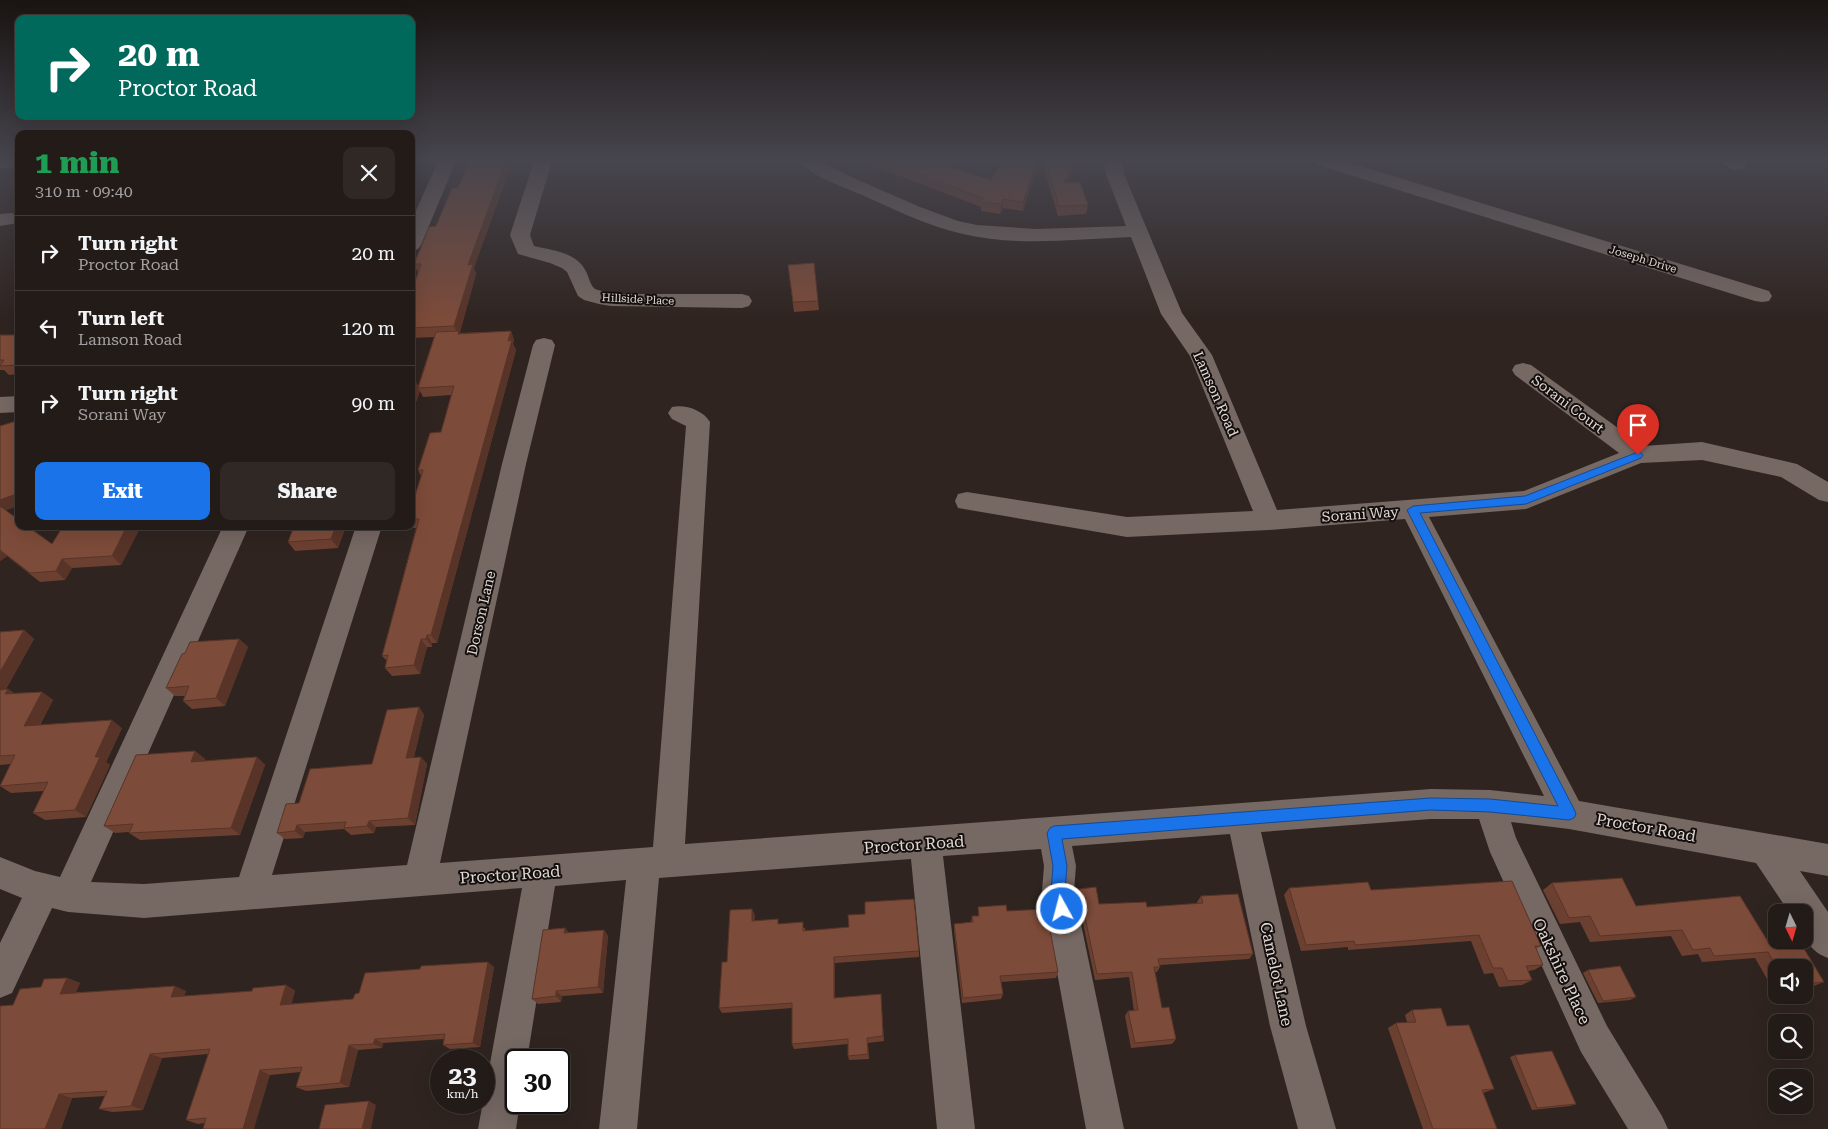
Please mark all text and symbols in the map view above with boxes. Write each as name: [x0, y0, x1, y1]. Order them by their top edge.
text: 20 m: [118, 34, 200, 75]
icon: right: [35, 35, 100, 100]
text: Proctor Road: [118, 76, 257, 101]
text: 1 min: [35, 145, 119, 180]
button: close: [343, 147, 395, 199]
text: 310 m · 09:40: [35, 182, 133, 201]
text: Turn right: [78, 232, 178, 255]
icon: right: [35, 239, 63, 267]
text: 20 m: [352, 242, 395, 265]
street label: Joseph Drive: [1608, 243, 1678, 276]
text: Proctor Road: [78, 255, 179, 274]
street label: Hillside Place: [601, 291, 675, 308]
text: Turn left: [78, 307, 164, 330]
icon: left: [35, 314, 63, 342]
text: 120 m: [341, 317, 395, 340]
text: Lamson Road: [78, 330, 182, 349]
street label: Lamson Road: [1190, 349, 1242, 439]
street label: Sorani Court: [1529, 372, 1607, 436]
text: Turn right: [78, 382, 178, 405]
icon: right: [35, 389, 63, 417]
text: 90 m: [352, 392, 395, 415]
pin: [1617, 404, 1659, 455]
text: Sorani Way: [78, 405, 166, 424]
icon: arrive: [1624, 411, 1652, 439]
button: Exit: [35, 462, 210, 520]
button: Share: [220, 462, 395, 520]
street label: Sorani Way: [1321, 503, 1400, 525]
street label: Dorson Lane: [464, 569, 499, 657]
street label: Proctor Road: [1594, 809, 1697, 846]
street label: Proctor Road: [863, 831, 965, 858]
street label: Proctor Road: [459, 861, 561, 888]
position arrow: [1035, 882, 1087, 934]
north arrow: [1768, 904, 1812, 949]
map controls: [1768, 904, 1813, 1114]
street label: Oakshire Place: [1529, 915, 1595, 1028]
street label: Camelot Lane: [1256, 920, 1297, 1028]
button: sound: [1768, 959, 1813, 1004]
button: search: [1768, 1014, 1813, 1059]
speed limit sign: 30: [505, 1049, 570, 1114]
text: 23: [448, 1061, 477, 1090]
button: layers: [1768, 1069, 1813, 1114]
text: km/h: [446, 1087, 479, 1101]

